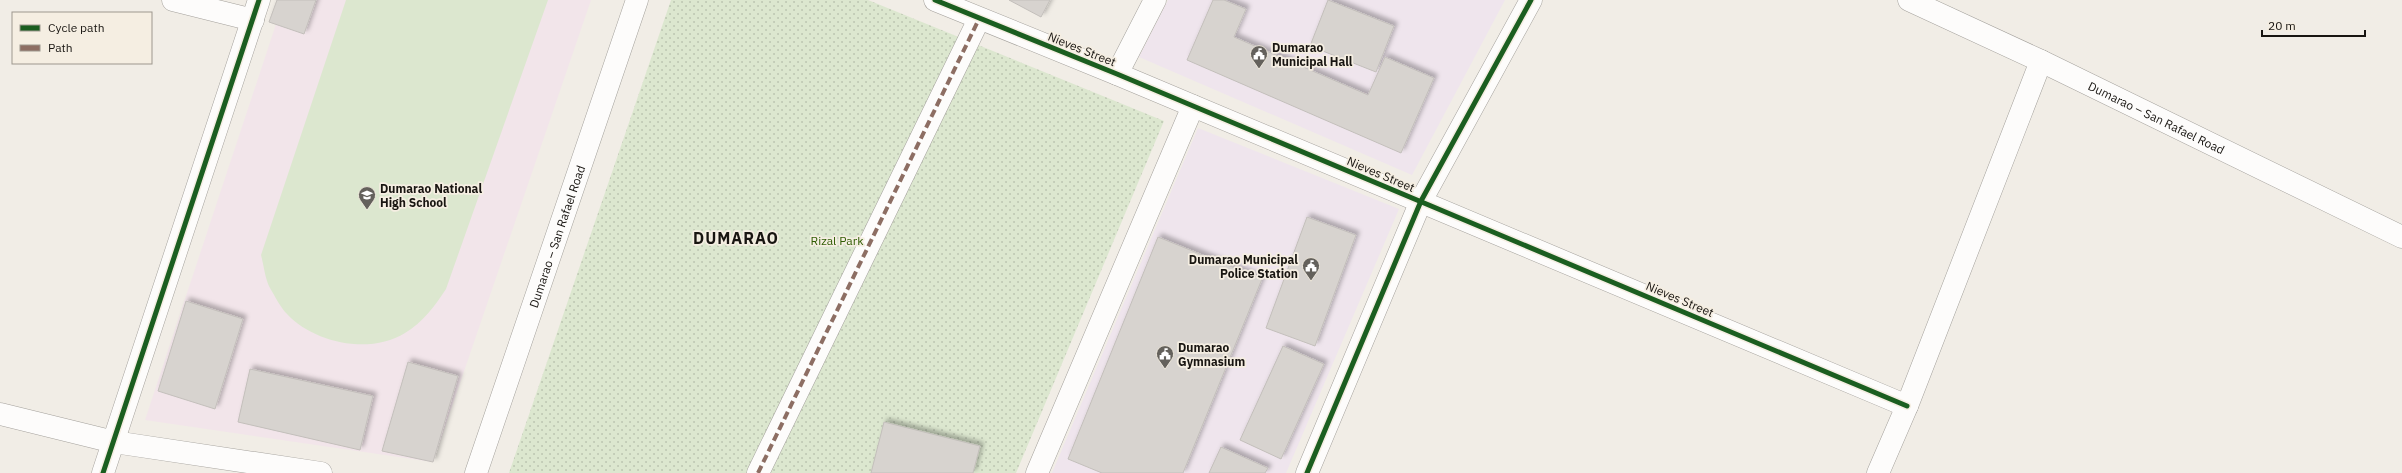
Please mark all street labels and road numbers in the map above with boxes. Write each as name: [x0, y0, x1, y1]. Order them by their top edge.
street label: Nieves Street: [1046, 29, 1118, 69]
street label: Dumarao – San Rafael Road: [2086, 78, 2227, 157]
street label: Nieves Street: [1345, 153, 1417, 195]
street label: Dumarao – San Rafael Road: [525, 163, 588, 310]
street label: Nieves Street: [1644, 278, 1716, 320]

